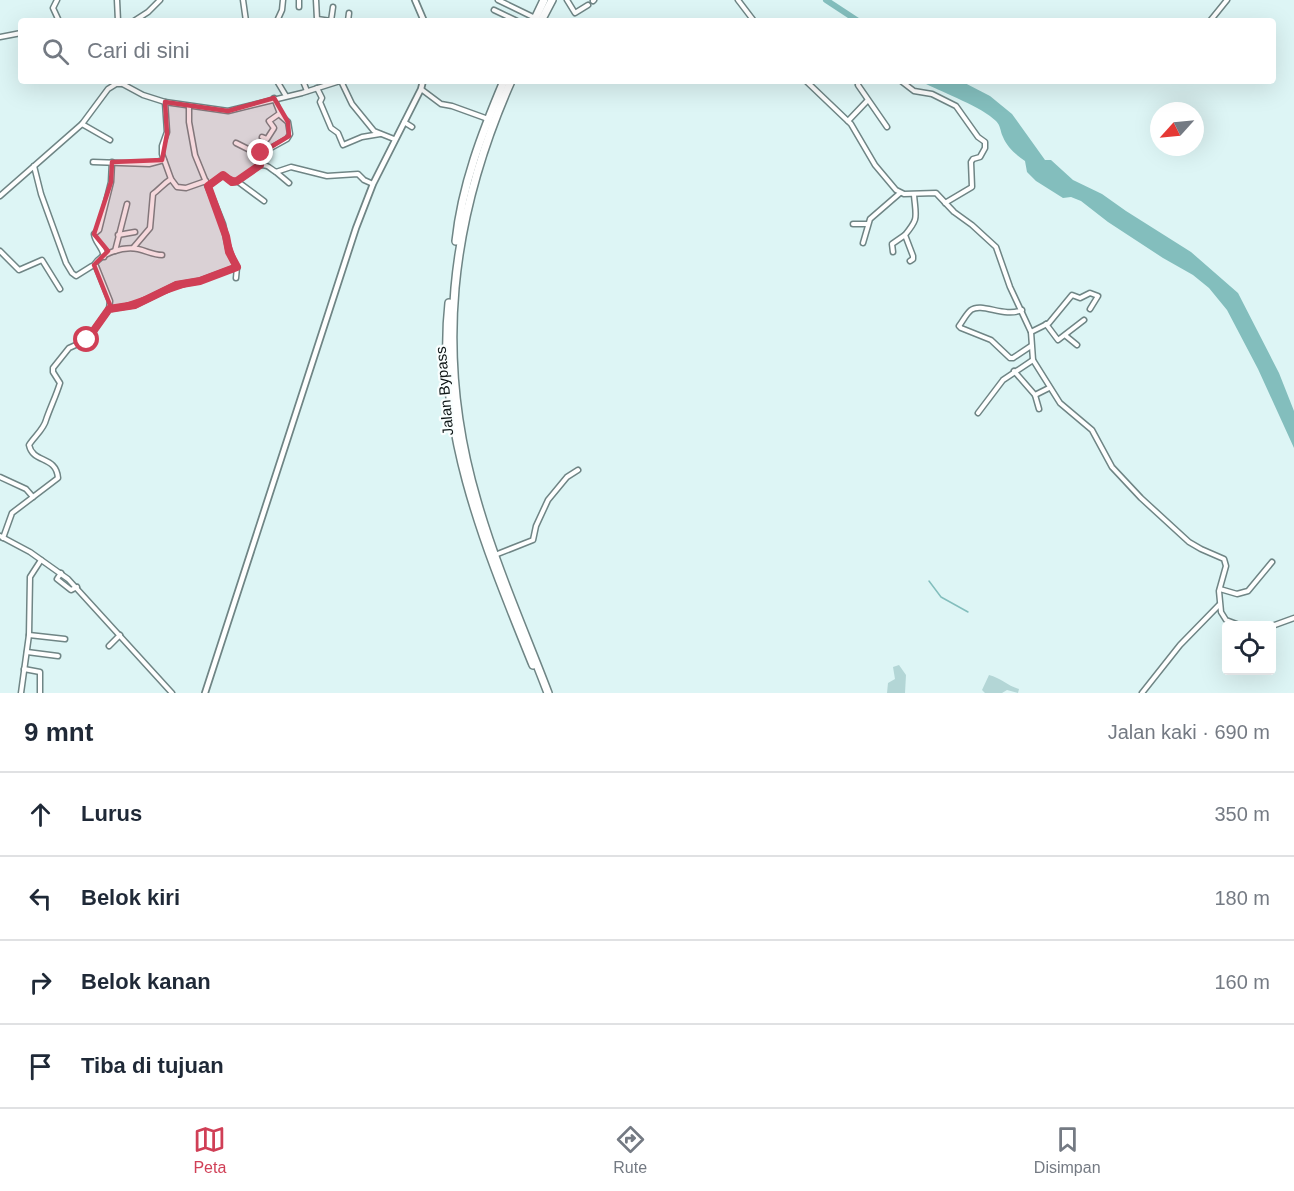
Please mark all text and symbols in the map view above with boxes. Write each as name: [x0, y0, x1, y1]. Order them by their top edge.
search box: [18, 18, 1276, 84]
icon: search: [39, 35, 72, 68]
text: Cari di sini: [87, 38, 190, 63]
north arrow: [1150, 102, 1204, 156]
route end: [247, 139, 273, 165]
route start: [73, 326, 99, 352]
street label: Jalan Bypass: [432, 346, 456, 436]
map controls: [1222, 621, 1276, 675]
button: locate: [1222, 621, 1276, 675]
text: 9 mnt: [24, 717, 93, 747]
text: Jalan kaki · 690 m: [1108, 721, 1270, 743]
icon: ahead: [24, 798, 57, 831]
text: Lurus: [81, 801, 142, 826]
text: 350 m: [1214, 803, 1270, 825]
icon: left: [24, 882, 57, 915]
text: Belok kiri: [81, 885, 180, 910]
text: 180 m: [1214, 887, 1270, 909]
icon: right: [24, 966, 57, 999]
text: Belok kanan: [81, 969, 211, 994]
text: 160 m: [1214, 971, 1270, 993]
icon: arrive: [24, 1050, 57, 1083]
text: Tiba di tujuan: [81, 1053, 224, 1078]
tab: Peta: [193, 1123, 226, 1177]
tab: Rute: [613, 1123, 647, 1177]
tab: Disimpan: [1034, 1123, 1101, 1177]

